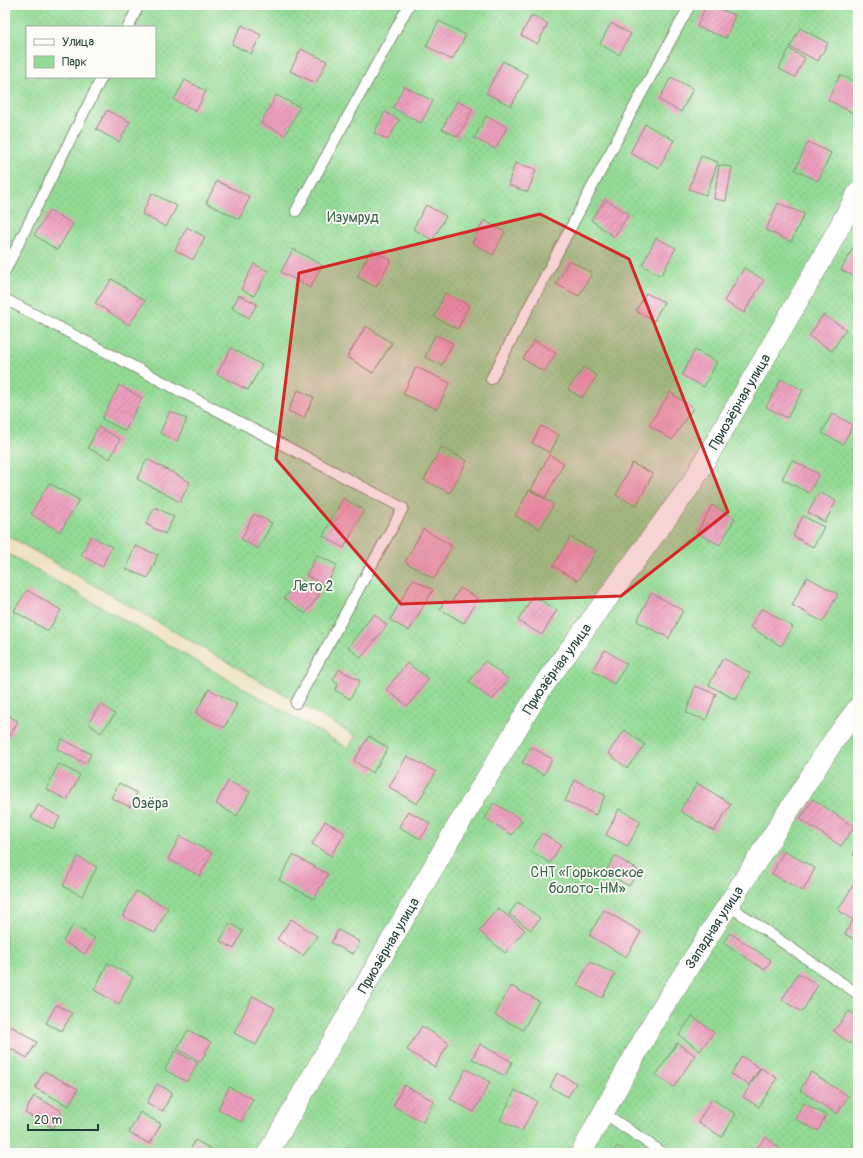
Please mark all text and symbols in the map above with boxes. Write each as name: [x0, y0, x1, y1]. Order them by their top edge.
legend: [26, 26, 156, 78]
text: Улица: [62, 35, 94, 50]
text: Парк: [62, 55, 87, 70]
park label: Изумруд: [327, 209, 379, 226]
street label: Приозёрная улица: [705, 351, 774, 453]
park label: Лето 2: [292, 578, 334, 595]
street label: Приозёрная улица: [519, 620, 595, 718]
park label: Озёра: [132, 795, 168, 812]
park label: СНТ «Горьковское болото-НМ»: [531, 864, 644, 897]
street label: Западная улица: [681, 883, 747, 972]
street label: Приозёрная улица: [354, 895, 423, 996]
scale bar: [28, 1106, 98, 1132]
text: 20 m: [34, 1113, 63, 1128]

